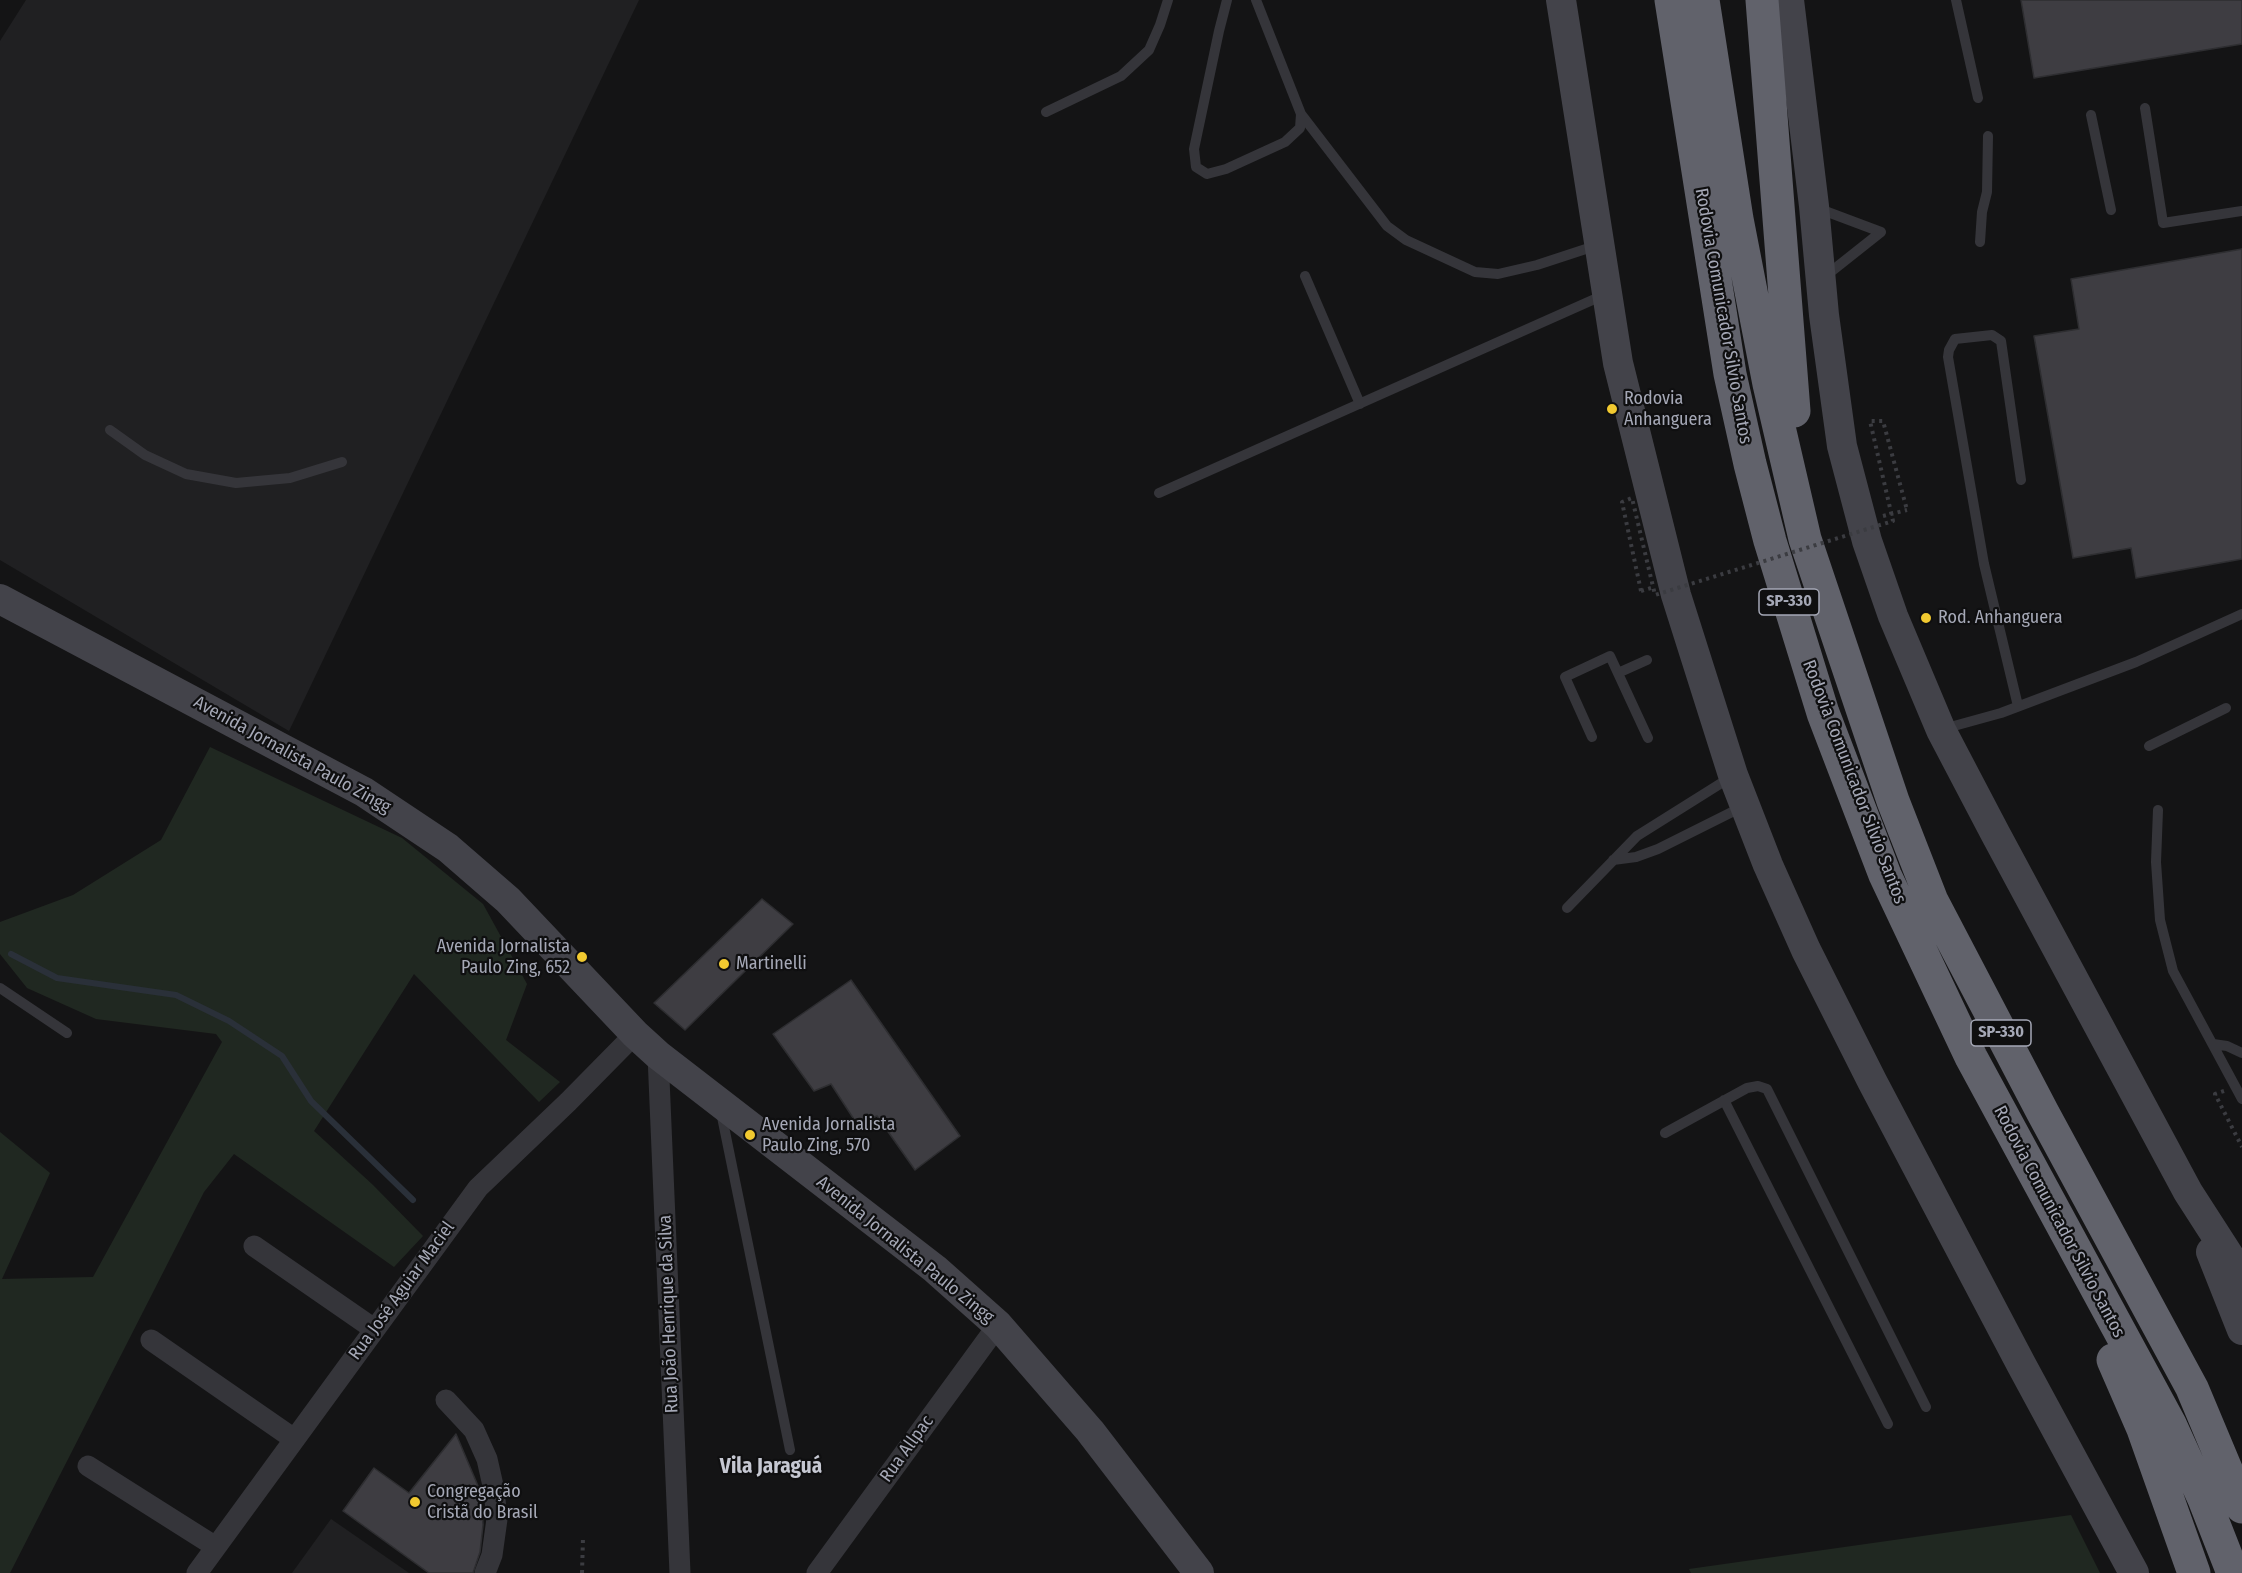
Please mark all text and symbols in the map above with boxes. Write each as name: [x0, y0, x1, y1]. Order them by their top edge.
street label: Rodovia Comunicador Silvio Santos: [1690, 186, 1756, 446]
place label: Rodovia Anhanguera: [1624, 388, 1712, 430]
marker: Rodovia Anhanguera: [1605, 402, 1619, 416]
road number: SP-330: [1759, 589, 1819, 615]
place label: Rod. Anhanguera: [1938, 607, 2063, 629]
marker: Rod. Anhanguera: [1919, 611, 1933, 625]
street label: Rodovia Comunicador Silvio Santos: [1797, 657, 1911, 907]
street label: Avenida Jornalista Paulo Zingg: [190, 692, 394, 818]
place label: Avenida Jornalista Paulo Zing, 652: [437, 936, 570, 978]
marker: Avenida Jornalista Paulo Zing, 652: [575, 950, 589, 964]
place label: Martinelli: [736, 953, 807, 975]
marker: Martinelli: [717, 957, 731, 971]
road number: SP-330: [1971, 1020, 2031, 1046]
street label: Rodovia Comunicador Silvio Santos: [1989, 1102, 2129, 1342]
place label: Avenida Jornalista Paulo Zing, 570: [762, 1114, 895, 1156]
marker: Avenida Jornalista Paulo Zing, 570: [743, 1128, 757, 1142]
street label: Avenida Jornalista Paulo Zingg: [812, 1172, 998, 1328]
street label: Rua João Henrique da Silva: [655, 1214, 683, 1414]
street label: Rua José Aguiar Maciel: [344, 1218, 460, 1364]
street label: Rua Allpac: [876, 1411, 938, 1487]
district label: Vila Jaraguá: [720, 1454, 822, 1480]
place label: Congregação Cristã do Brasil: [427, 1481, 538, 1524]
marker: Congregação Cristã do Brasil: [408, 1495, 422, 1509]

